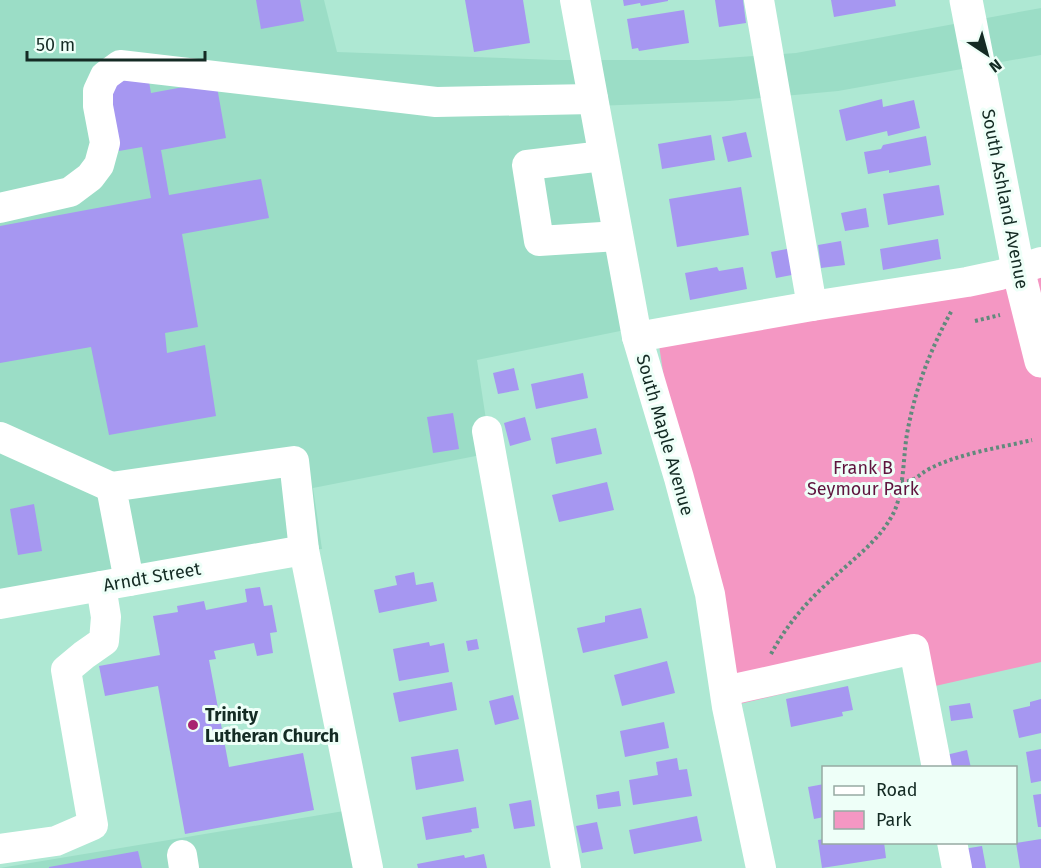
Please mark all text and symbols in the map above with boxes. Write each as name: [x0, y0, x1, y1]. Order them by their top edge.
scale bar: [27, 24, 206, 62]
north arrow: [957, 24, 1017, 84]
text: 50 m: [36, 34, 75, 56]
text: N: [986, 55, 1005, 77]
street label: South Ashland Avenue: [977, 107, 1033, 291]
street label: South Maple Avenue: [631, 352, 699, 518]
park label: Frank B Seymour Park: [807, 457, 920, 500]
street label: Arndt Street: [101, 558, 203, 596]
place label: Trinity Lutheran Church: [205, 704, 339, 747]
marker: Trinity Lutheran Church: [186, 718, 200, 732]
legend: [822, 766, 1017, 844]
text: Road: [876, 779, 918, 801]
text: Park: [876, 809, 912, 831]

